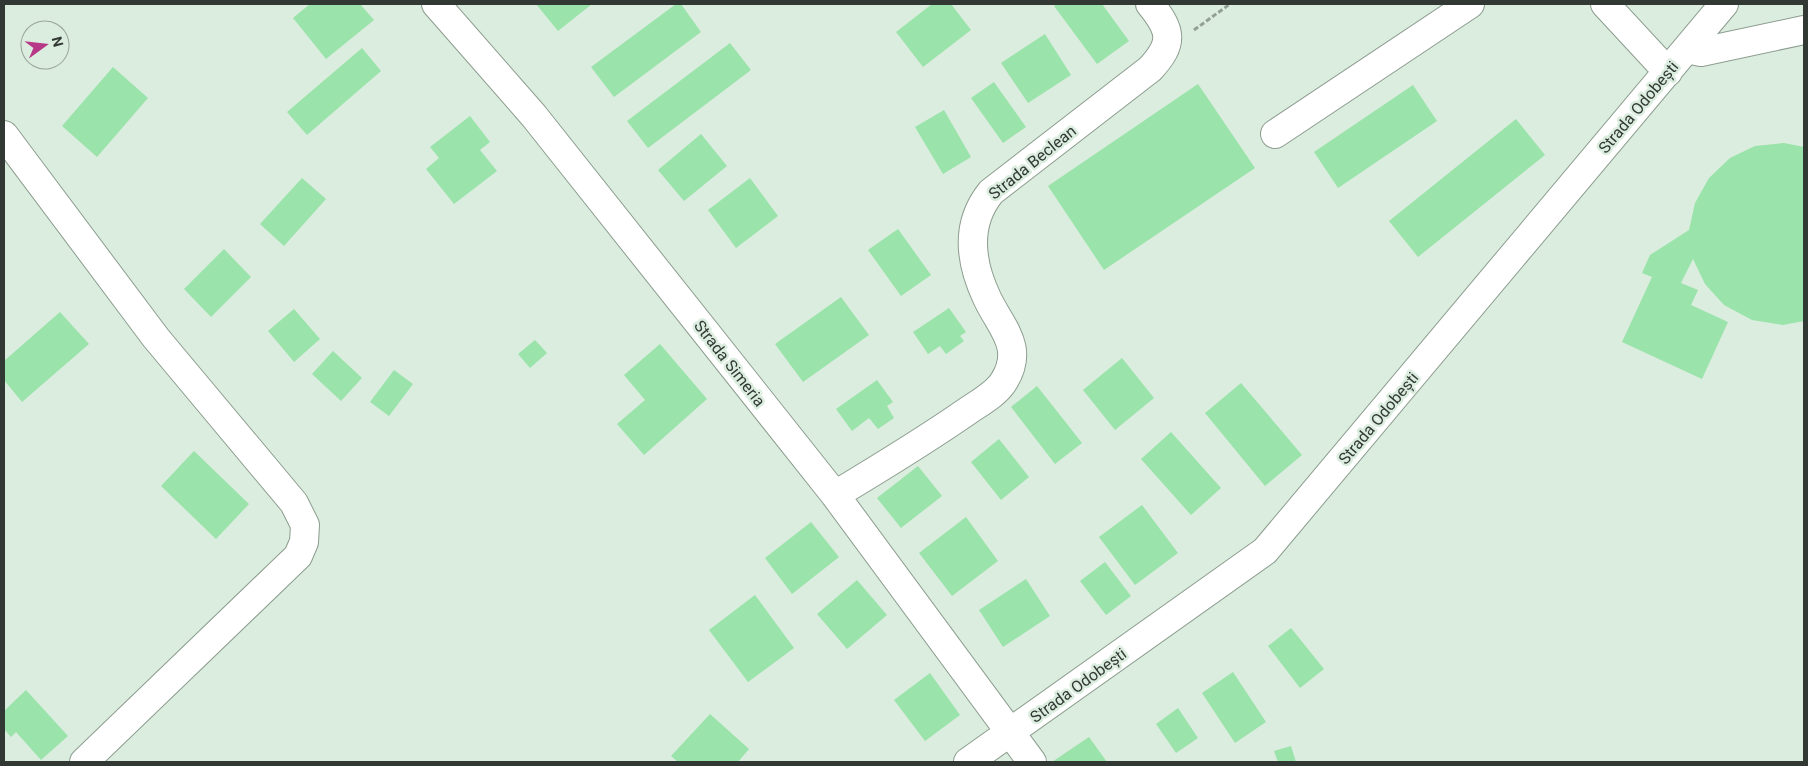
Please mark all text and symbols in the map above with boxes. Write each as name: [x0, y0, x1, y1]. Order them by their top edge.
north arrow: [20, 20, 70, 70]
text: N: [49, 35, 67, 48]
street label: Strada Odobești: [1594, 57, 1683, 158]
street label: Strada Beclean: [985, 121, 1080, 203]
street label: Strada Simeria: [690, 316, 769, 410]
street label: Strada Odobești: [1334, 368, 1423, 469]
street label: Strada Odobești: [1026, 644, 1131, 727]

